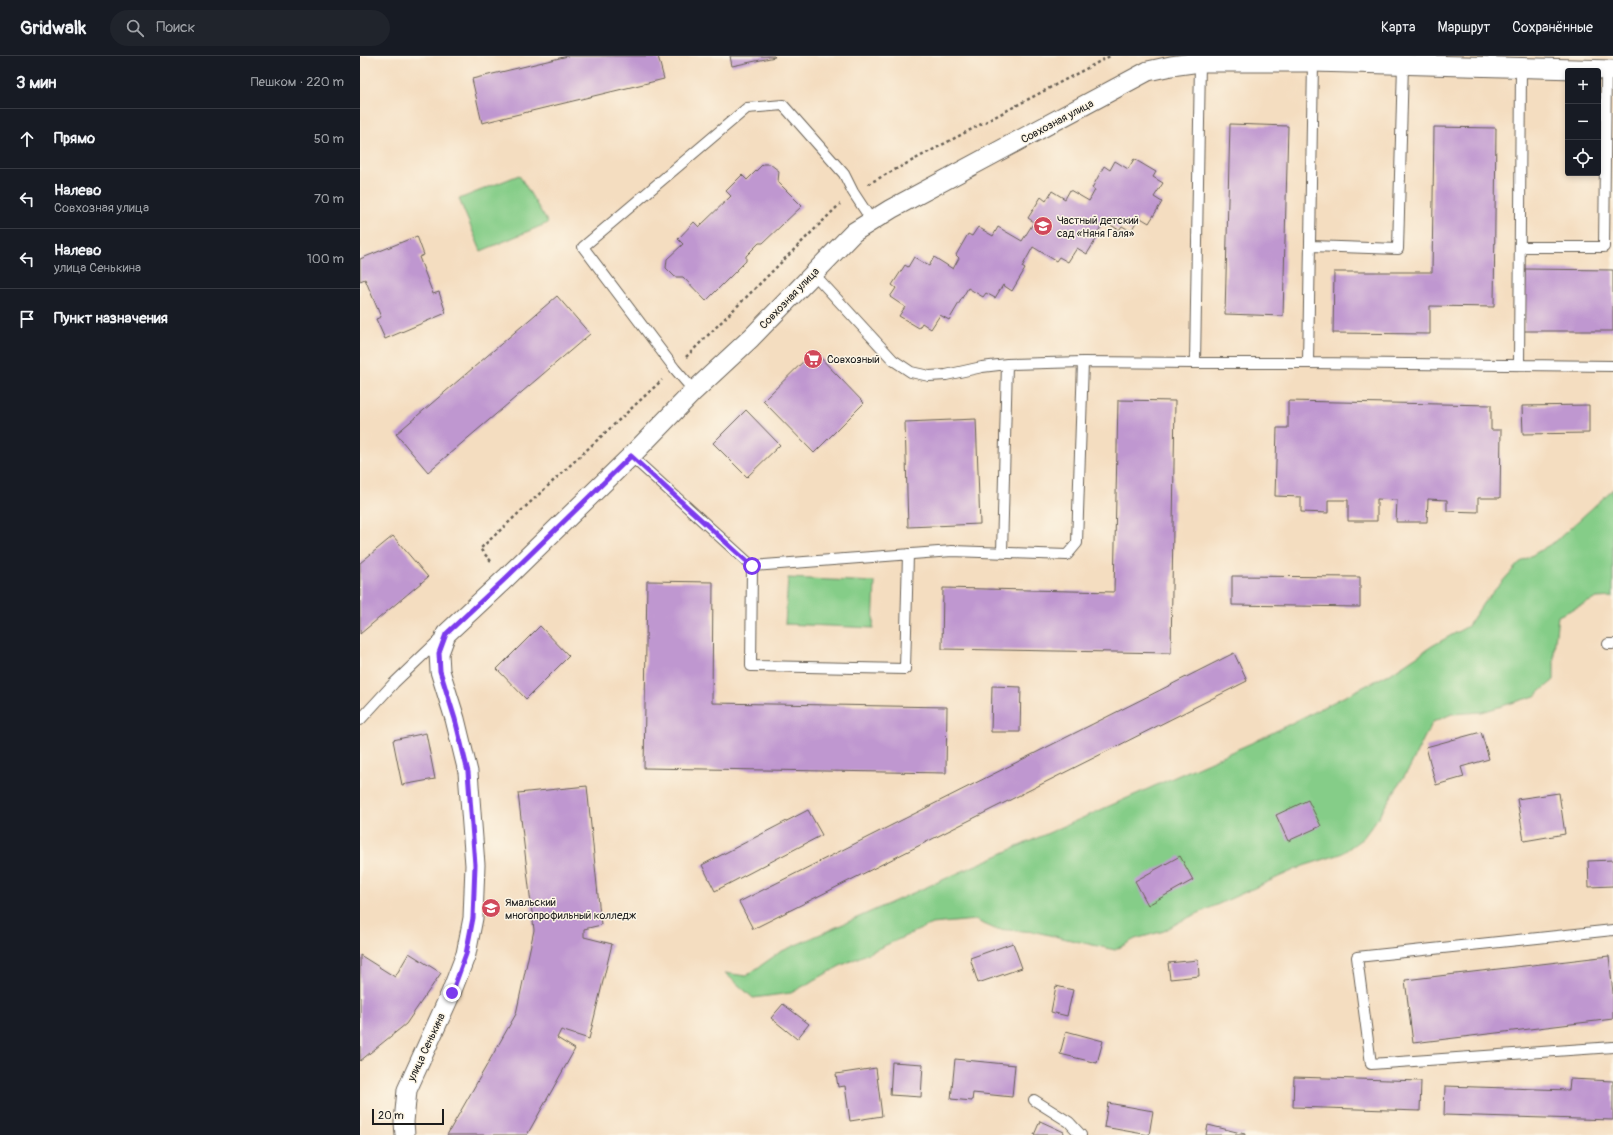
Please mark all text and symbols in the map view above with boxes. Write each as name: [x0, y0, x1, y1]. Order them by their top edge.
search box: [110, 10, 390, 46]
text: Gridwalk: [20, 16, 86, 40]
icon: search: [124, 17, 146, 39]
text: Поиск: [156, 18, 195, 37]
text: Карта: [1381, 19, 1416, 36]
text: Маршрут: [1438, 19, 1490, 36]
text: Сохранённые: [1512, 19, 1593, 36]
map controls: [1565, 68, 1601, 176]
button: +: [1565, 68, 1601, 104]
text: 3 мин: [16, 72, 56, 93]
text: Пешком · 220 m: [251, 74, 344, 90]
street label: Совхозная улица: [1019, 97, 1096, 146]
button: −: [1565, 104, 1601, 140]
icon: ahead: [16, 128, 38, 150]
text: Прямо: [54, 129, 95, 148]
text: 50 m: [314, 131, 344, 147]
button: locate: [1565, 140, 1601, 176]
text: Налево: [54, 181, 101, 200]
icon: left: [16, 188, 38, 210]
text: 70 m: [314, 191, 344, 207]
text: Совхозная улица: [54, 200, 149, 216]
place label: Частный детский сад «Няня Галя»: [1057, 214, 1139, 240]
school or university icon: Частный детский сад «Няня Галя»: [1032, 215, 1054, 237]
text: Налево: [54, 241, 101, 260]
icon: left: [16, 248, 38, 270]
text: 100 m: [307, 251, 344, 267]
text: улица Сенькина: [54, 260, 141, 276]
street label: Совхозная улица: [757, 265, 822, 332]
icon: arrive: [16, 308, 38, 330]
text: Пункт назначения: [54, 309, 168, 328]
supermarket icon: Совхозный: [802, 348, 824, 370]
place label: Совхозный: [827, 353, 880, 366]
route start: [743, 557, 761, 575]
place label: Ямальский многопрофильный колледж: [505, 896, 636, 922]
school or university icon: Ямальский многопрофильный колледж: [480, 897, 502, 919]
route end: [443, 984, 461, 1002]
street label: улица Сенькина: [405, 1011, 448, 1084]
scale bar: [372, 1107, 444, 1126]
text: 20 m: [378, 1109, 404, 1122]

